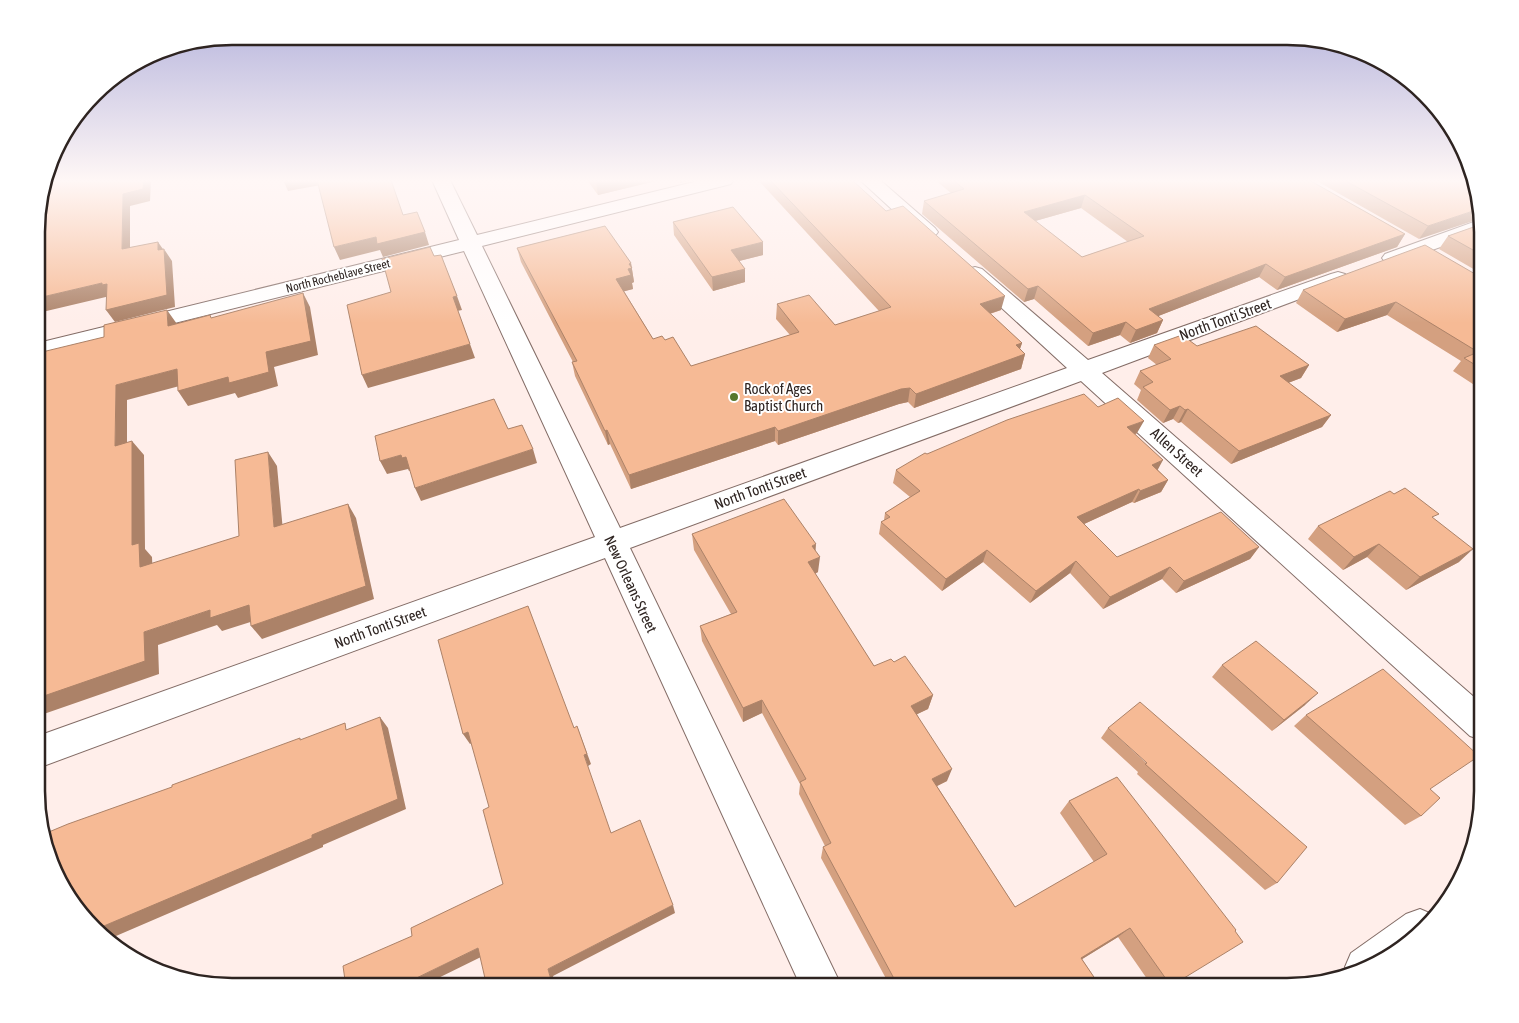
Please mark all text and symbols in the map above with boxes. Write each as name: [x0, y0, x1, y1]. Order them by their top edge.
street label: North Rocheblave Street: [284, 256, 392, 296]
street label: North Tonti Street: [1177, 294, 1273, 344]
place label: Rock of Ages Baptist Church: [744, 380, 823, 414]
marker: Rock of Ages Baptist Church: [728, 391, 740, 403]
street label: Allen Street: [1147, 424, 1207, 480]
street label: North Tonti Street: [712, 463, 808, 513]
street label: New Orleans Street: [601, 533, 661, 635]
street label: North Tonti Street: [332, 602, 428, 652]

